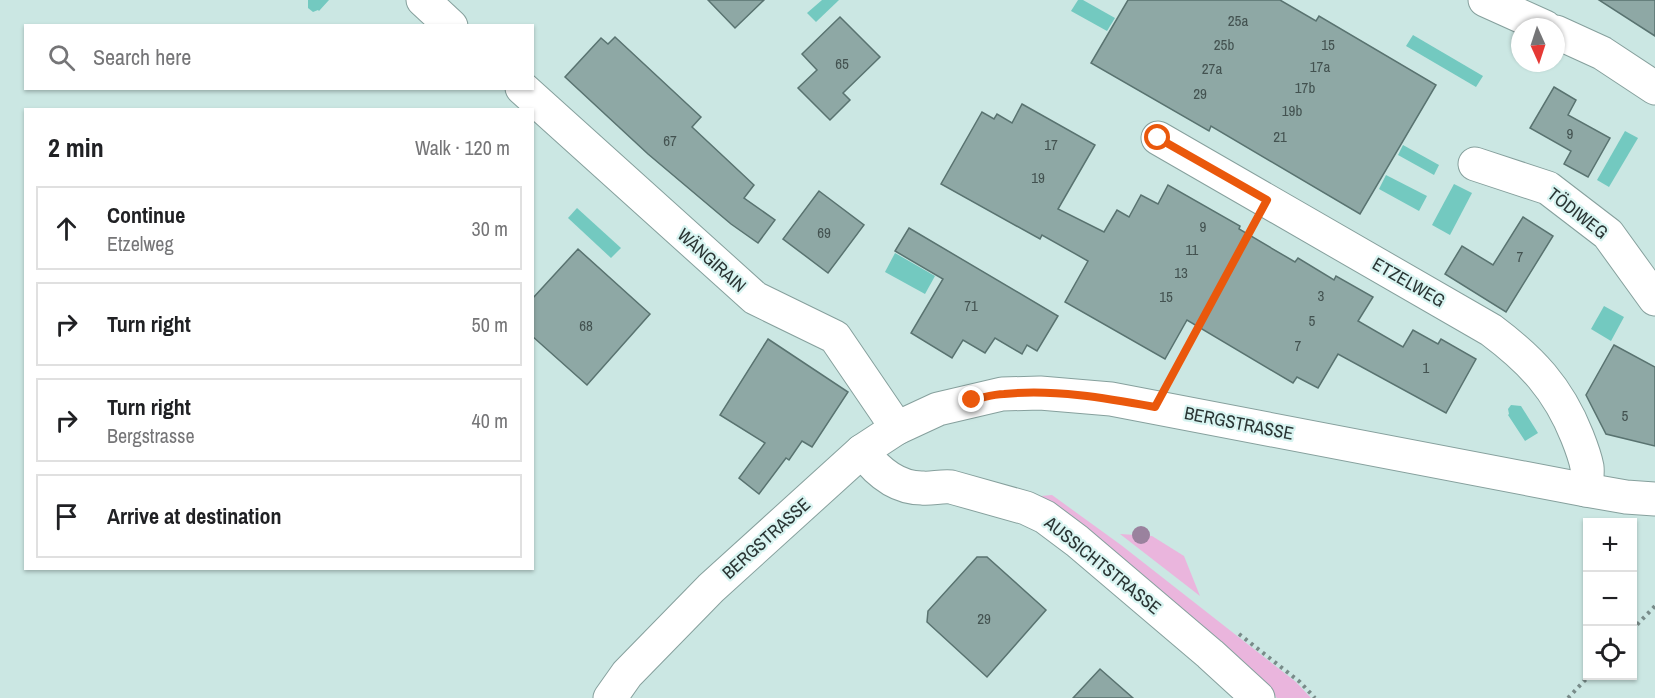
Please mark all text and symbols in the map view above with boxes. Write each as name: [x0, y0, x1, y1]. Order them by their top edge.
house number: 25a: [1228, 10, 1248, 31]
north arrow: [1511, 18, 1565, 72]
search box: [24, 24, 534, 90]
house number: 25b: [1214, 34, 1234, 55]
house number: 15: [1321, 34, 1335, 55]
icon: search: [45, 41, 78, 74]
text: Search here: [93, 42, 191, 72]
house number: 65: [835, 53, 849, 74]
house number: 17a: [1310, 56, 1330, 77]
house number: 27a: [1202, 58, 1222, 79]
house number: 17b: [1295, 77, 1315, 98]
house number: 29: [1193, 83, 1207, 104]
house number: 19b: [1282, 100, 1302, 121]
house number: 9: [1567, 123, 1574, 144]
route start: [1144, 124, 1170, 150]
house number: 21: [1273, 126, 1287, 147]
text: 2 min: [48, 130, 104, 165]
house number: 67: [663, 130, 677, 151]
text: Walk · 120 m: [415, 134, 510, 161]
house number: 17: [1044, 134, 1058, 155]
house number: 19: [1031, 167, 1045, 188]
street label: TÖDIWEG: [1543, 182, 1613, 244]
text: Continue: [107, 200, 185, 230]
icon: ahead: [50, 212, 83, 245]
text: 30 m: [472, 215, 508, 242]
house number: 9: [1200, 216, 1207, 237]
street label: WÄNGIRAIN: [672, 222, 752, 298]
house number: 69: [817, 222, 831, 243]
text: Etzelweg: [107, 230, 174, 257]
house number: 11: [1186, 239, 1199, 260]
house number: 7: [1517, 246, 1524, 267]
street label: ETZELWEG: [1368, 251, 1450, 313]
house number: 13: [1174, 262, 1188, 283]
house number: 3: [1318, 285, 1325, 306]
house number: 15: [1159, 286, 1173, 307]
house number: 71: [964, 295, 978, 316]
icon: right: [50, 308, 83, 341]
text: Turn right: [107, 309, 191, 339]
house number: 5: [1309, 310, 1316, 331]
text: 50 m: [472, 311, 508, 338]
house number: 68: [579, 315, 593, 336]
house number: 7: [1295, 335, 1302, 356]
house number: 1: [1423, 357, 1430, 378]
route end: [958, 386, 984, 412]
text: Turn right: [107, 392, 191, 422]
street label: BERGSTRASSE: [1182, 400, 1296, 446]
icon: right: [50, 404, 83, 437]
house number: 5: [1622, 405, 1629, 426]
text: 40 m: [472, 407, 508, 434]
text: Bergstrasse: [107, 422, 195, 449]
street label: BERGSTRASSE: [716, 492, 816, 584]
icon: arrive: [50, 500, 83, 533]
text: Arrive at destination: [107, 501, 281, 531]
street label: AUSSICHTSTRASSE: [1039, 509, 1167, 620]
map controls: [1583, 518, 1637, 680]
button: +: [1583, 518, 1637, 572]
button: −: [1583, 572, 1637, 626]
house number: 29: [977, 608, 991, 629]
button: locate: [1583, 626, 1637, 680]

